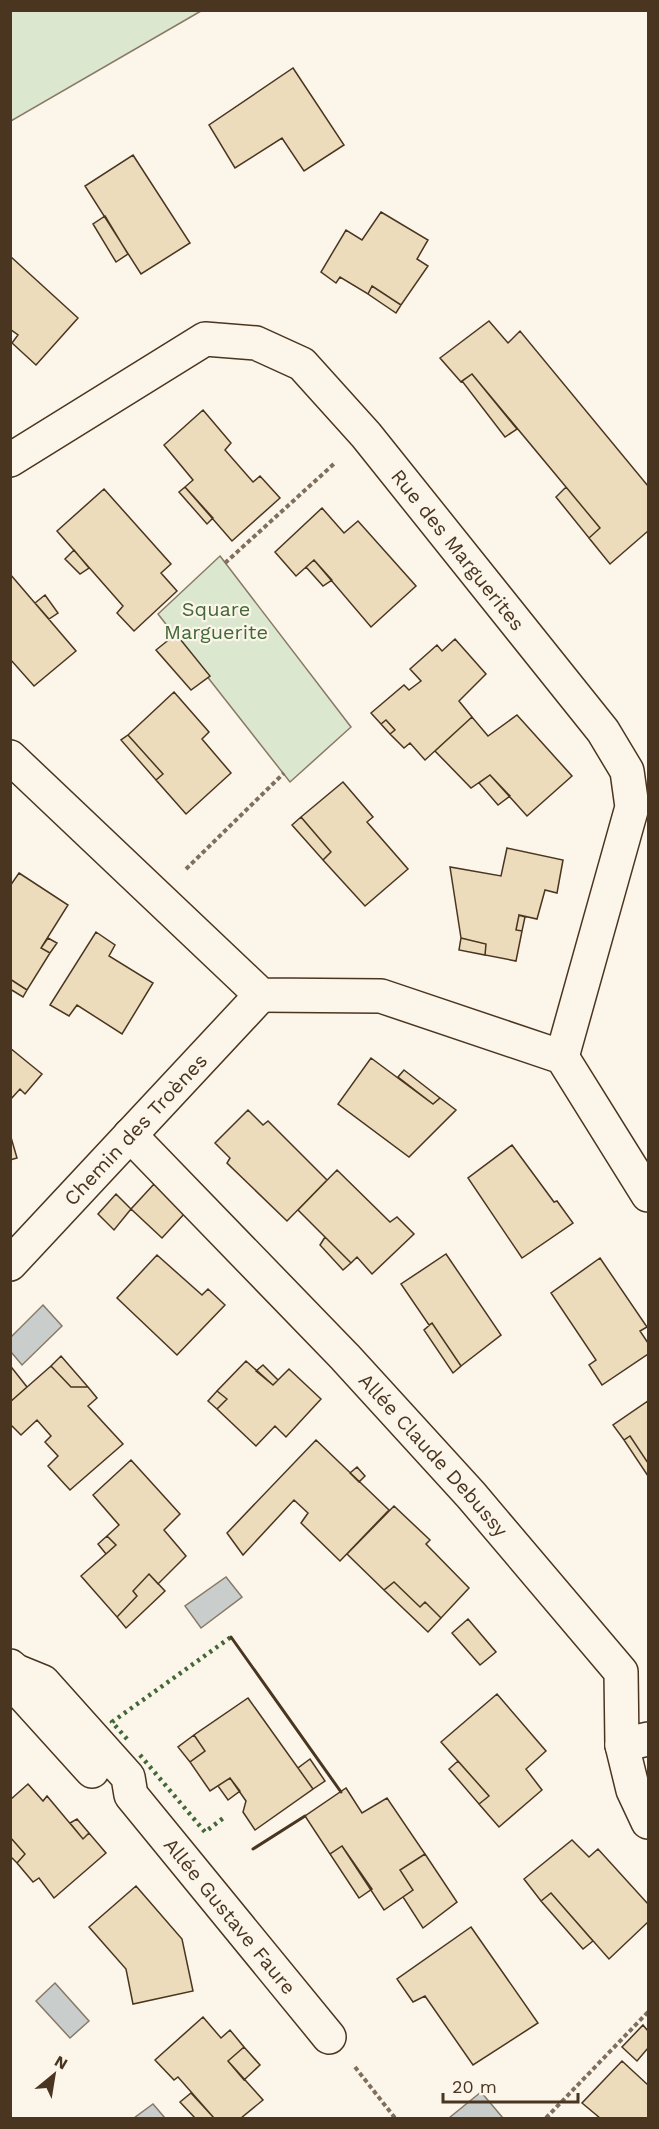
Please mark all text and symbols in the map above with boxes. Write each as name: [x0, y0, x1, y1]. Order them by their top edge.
street label: Rue des Marguerites: [386, 464, 530, 635]
park label: Square Marguerite: [164, 597, 268, 644]
street label: Chemin des Troènes: [59, 1049, 212, 1210]
street label: Allée Claude Debussy: [354, 1368, 513, 1542]
street label: Allée Gustave Faure: [159, 1833, 301, 1999]
north arrow: [24, 2045, 84, 2105]
text: N: [51, 2051, 71, 2074]
scale bar: [443, 2066, 578, 2104]
text: 20 m: [452, 2076, 497, 2097]

